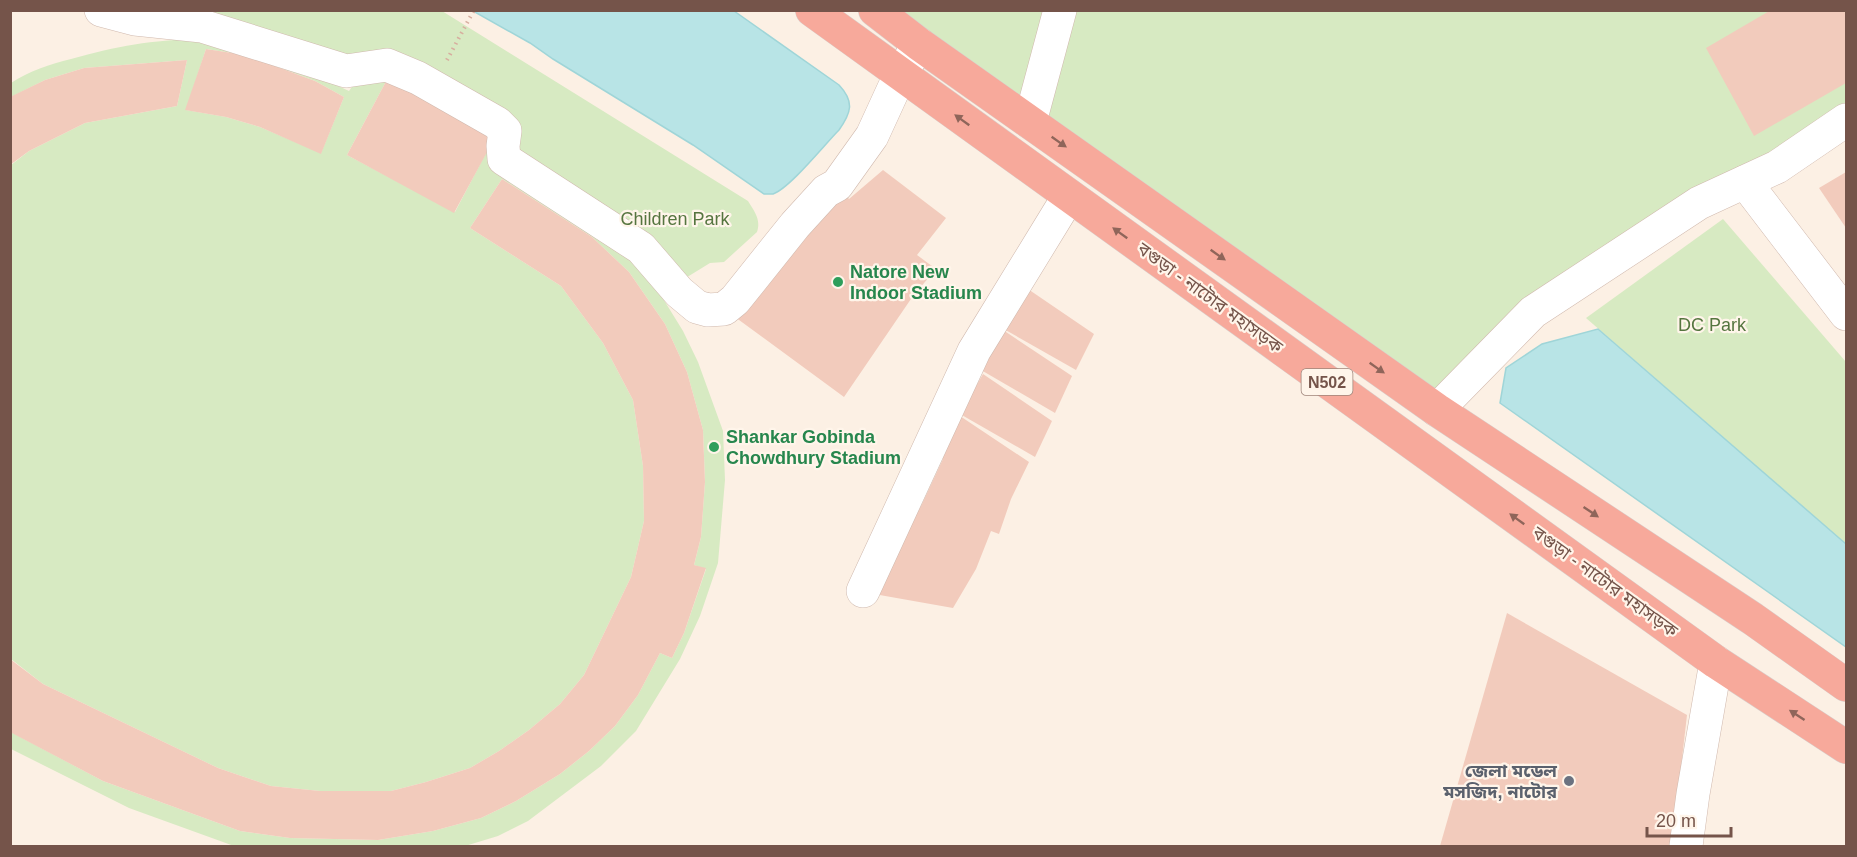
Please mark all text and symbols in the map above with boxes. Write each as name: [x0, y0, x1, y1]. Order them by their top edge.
one-way arrow: [954, 114, 970, 126]
one-way arrow: [1051, 136, 1066, 148]
park label: Children Park: [620, 209, 731, 229]
one-way arrow: [1113, 228, 1128, 240]
street label: বগুড়া - নাটোর মহাসড়ক: [1133, 238, 1287, 358]
one-way arrow: [1209, 249, 1225, 261]
place label: Natore New Indoor Stadium: [850, 262, 982, 303]
marker: Natore New Indoor Stadium: [831, 275, 845, 289]
park label: DC Park: [1678, 315, 1747, 335]
one-way arrow: [1370, 361, 1385, 373]
road number: N502: [1302, 369, 1352, 395]
place label: Shankar Gobinda Chowdhury Stadium: [726, 427, 901, 468]
marker: Shankar Gobinda Chowdhury Stadium: [707, 440, 721, 454]
one-way arrow: [1583, 506, 1599, 517]
one-way arrow: [1510, 513, 1526, 525]
street label: বগুড়া - নাটোর মহাসড়ক: [1528, 522, 1682, 642]
one-way arrow: [1790, 709, 1806, 721]
place label: জেলা মডেল মসজিদ, নাটোর: [1442, 761, 1558, 802]
marker: জেলা মডেল মসজিদ, নাটোর: [1562, 774, 1576, 788]
scale bar: [1647, 800, 1731, 838]
text: 20 m: [1656, 811, 1696, 831]

